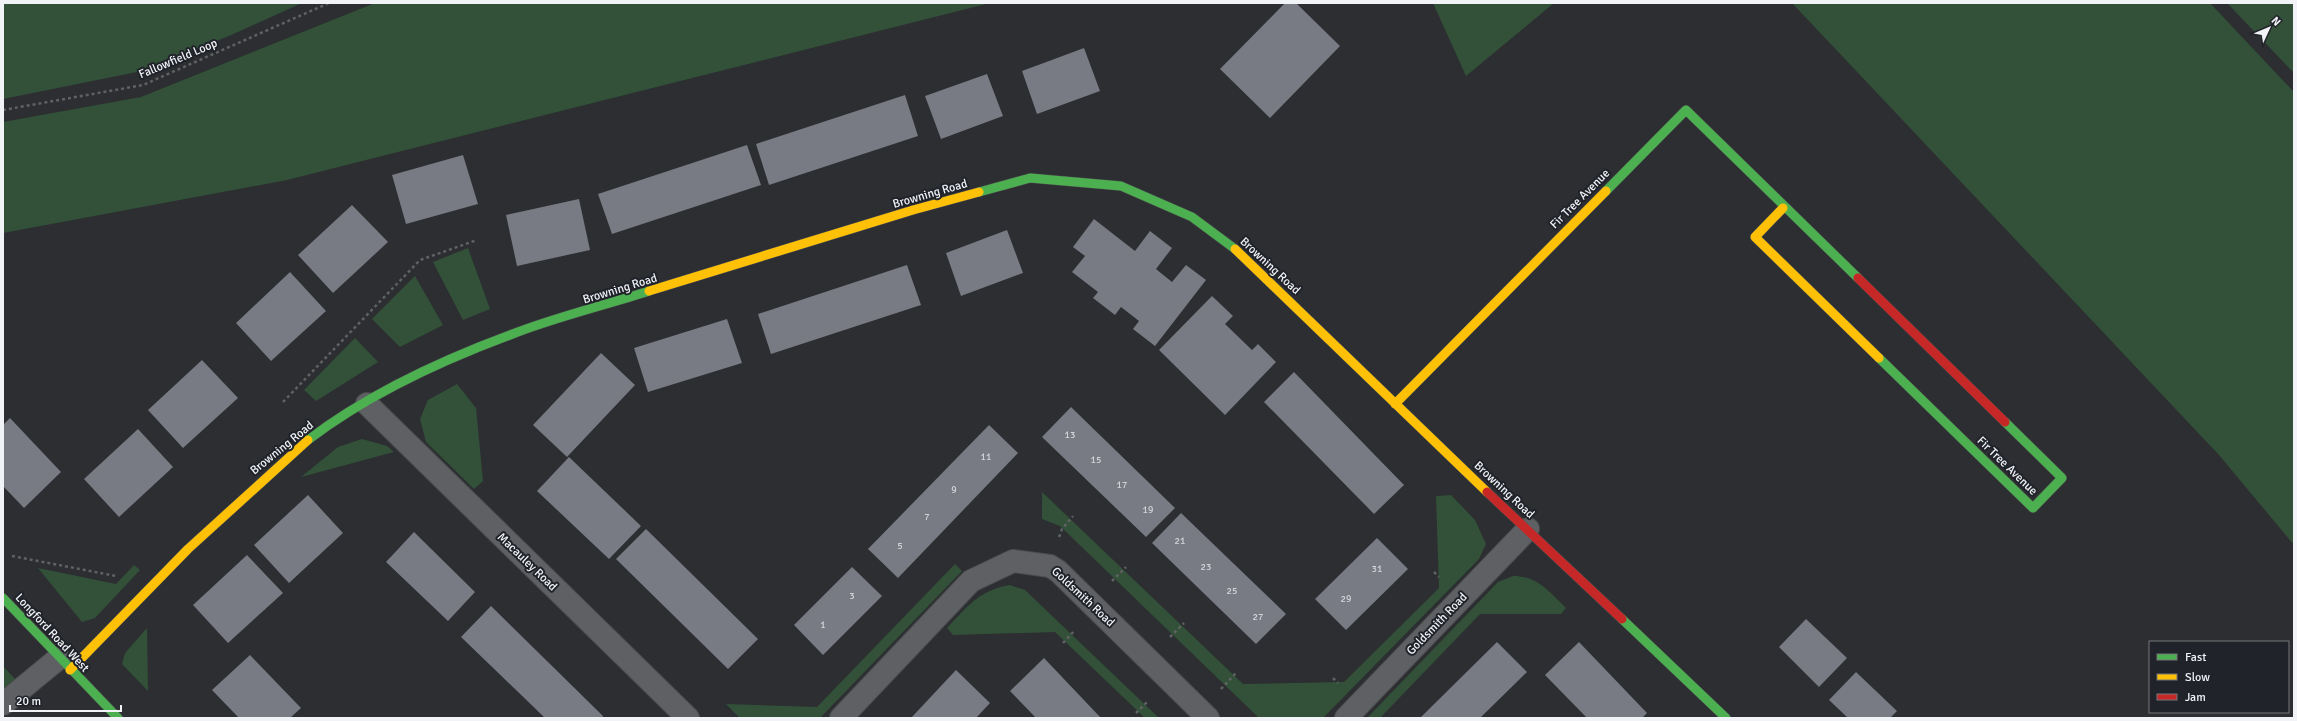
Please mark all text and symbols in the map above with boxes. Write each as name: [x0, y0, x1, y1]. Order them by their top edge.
north arrow: [2249, 8, 2289, 48]
text: N: [2268, 14, 2283, 29]
street label: Fallowfield Loop: [136, 36, 220, 82]
street label: Fir Tree Avenue: [1547, 166, 1613, 232]
street label: Browning Road: [891, 176, 969, 212]
street label: Browning Road: [1237, 234, 1303, 298]
street label: Browning Road: [581, 271, 659, 307]
street label: Browning Road: [247, 418, 317, 478]
house number: 13: [1065, 429, 1075, 441]
street label: Fir Tree Avenue: [1974, 433, 2040, 499]
house number: 11: [981, 451, 991, 463]
house number: 15: [1091, 454, 1101, 466]
street label: Browning Road: [1471, 458, 1537, 522]
house number: 17: [1117, 479, 1127, 491]
house number: 9: [951, 484, 957, 496]
house number: 19: [1143, 504, 1153, 516]
house number: 7: [924, 511, 930, 523]
street label: Macauley Road: [494, 530, 560, 594]
house number: 21: [1175, 535, 1185, 547]
house number: 5: [897, 540, 903, 552]
house number: 23: [1201, 561, 1211, 573]
house number: 31: [1372, 563, 1382, 575]
street label: Goldsmith Road: [1048, 564, 1118, 630]
house number: 25: [1227, 585, 1237, 597]
house number: 3: [849, 590, 855, 602]
street label: Goldsmith Road: [1404, 590, 1470, 658]
street label: Longford Road West: [12, 591, 92, 675]
house number: 29: [1341, 593, 1351, 605]
house number: 27: [1253, 611, 1263, 623]
house number: 1: [820, 619, 826, 631]
legend: [2149, 641, 2289, 713]
text: Fast: [2185, 650, 2206, 665]
text: Slow: [2185, 670, 2210, 685]
scale bar: [10, 687, 121, 713]
text: Jam: [2185, 690, 2206, 705]
text: 20 m: [16, 694, 41, 709]

